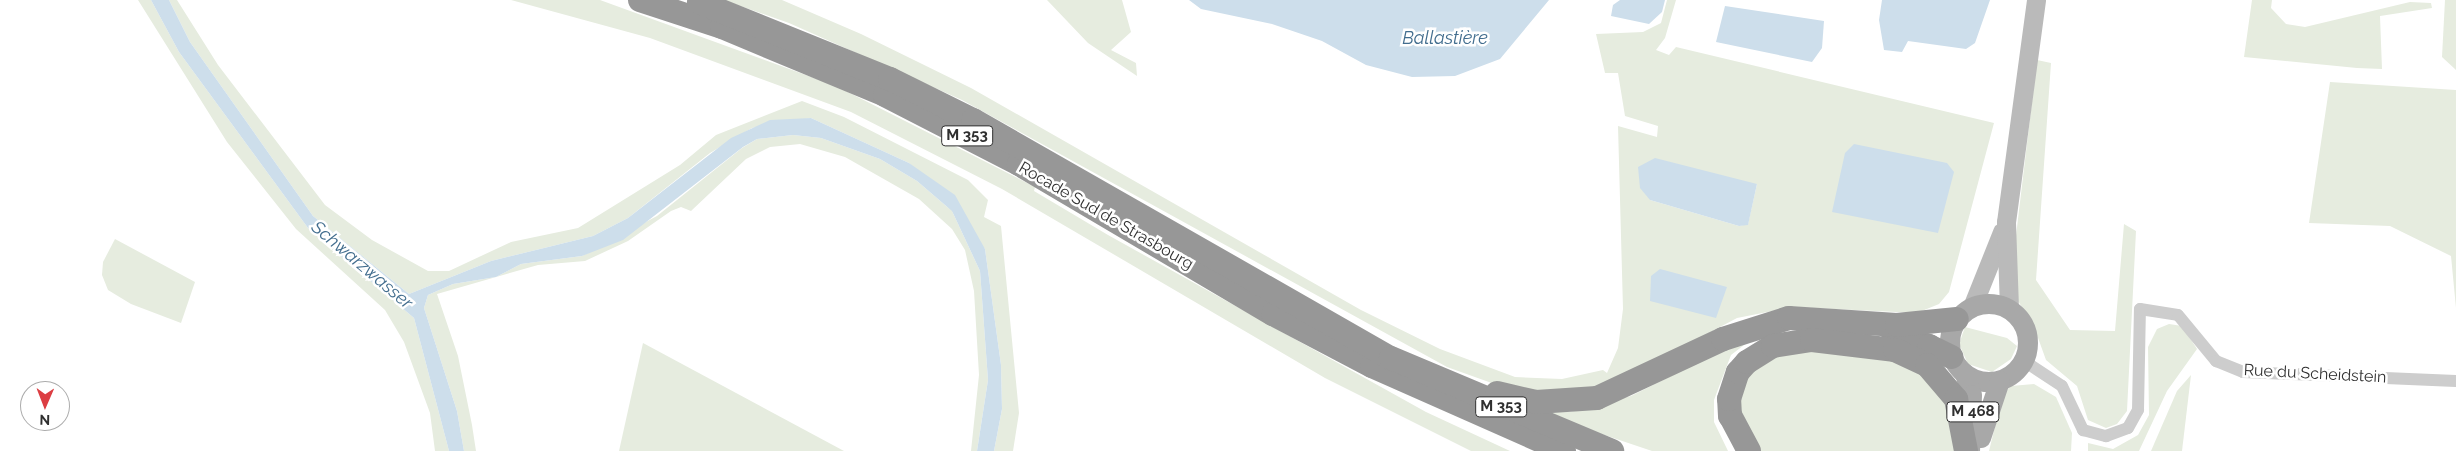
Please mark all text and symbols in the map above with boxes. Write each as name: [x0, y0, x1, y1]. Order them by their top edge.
water label: Ballastière: [1402, 27, 1488, 49]
road number: M 353: [941, 124, 993, 148]
street label: Rocade Sud de Strasbourg: [1015, 158, 1197, 274]
water label: Schwarzwasser: [307, 216, 417, 314]
street label: Rue du Scheidstein: [2243, 361, 2387, 387]
north arrow: [20, 381, 70, 431]
road number: M 353: [1475, 394, 1527, 420]
road number: M 468: [1946, 400, 2000, 424]
text: N: [39, 412, 50, 428]

